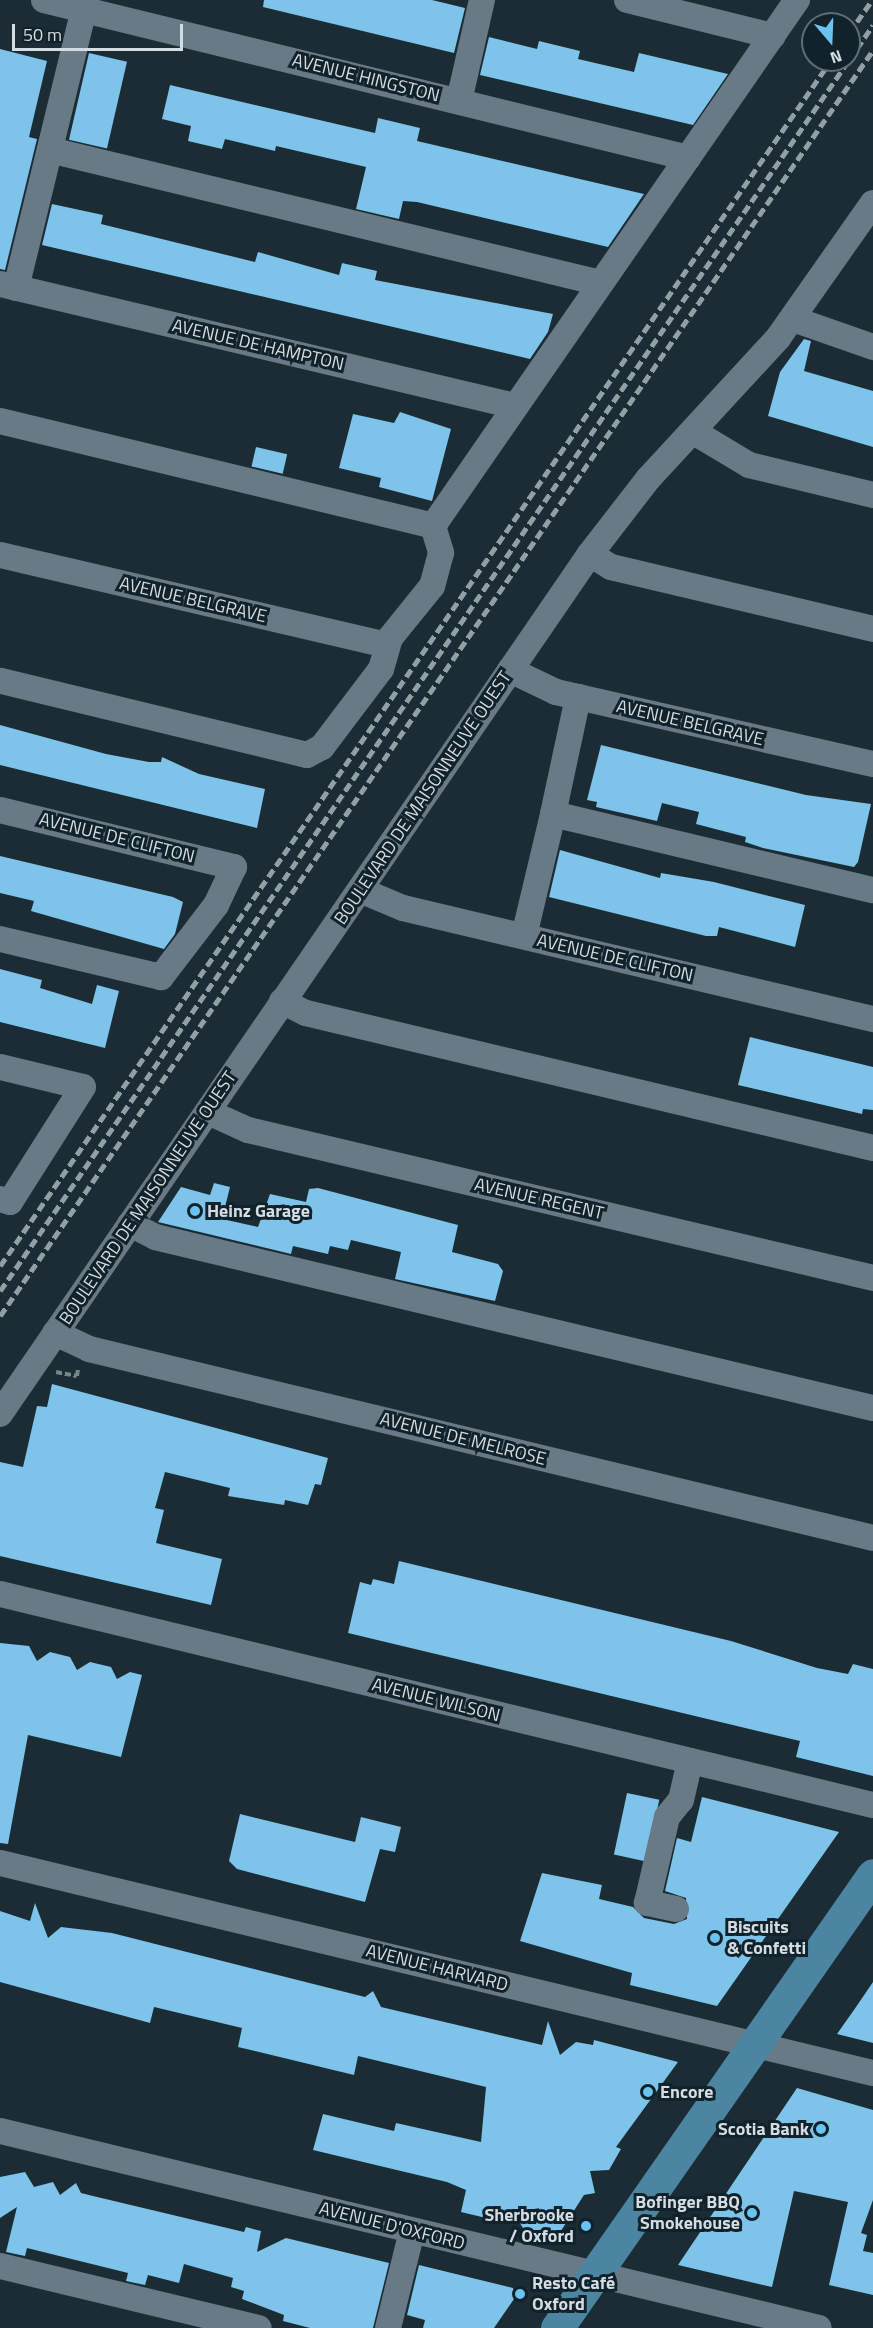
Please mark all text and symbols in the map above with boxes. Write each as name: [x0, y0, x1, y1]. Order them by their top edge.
scale bar: [15, 12, 186, 50]
north arrow: [801, 12, 861, 72]
text: 50 m: [23, 21, 62, 48]
text: N: [827, 44, 845, 70]
street label: AVENUE HINGSTON: [290, 49, 442, 107]
street label: AVENUE DE HAMPTON: [170, 315, 346, 375]
street label: AVENUE BELGRAVE: [117, 573, 269, 627]
street label: BOULEVARD DE MAISONNEUVE OUEST: [330, 667, 516, 929]
street label: AVENUE BELGRAVE: [614, 696, 766, 750]
street label: AVENUE DE CLIFTON: [37, 808, 197, 868]
street label: AVENUE DE CLIFTON: [535, 930, 695, 986]
street label: BOULEVARD DE MAISONNEUVE OUEST: [55, 1067, 241, 1329]
street label: AVENUE REGENT: [472, 1174, 606, 1224]
place label: Heinz Garage: [207, 1200, 310, 1222]
marker: Heinz Garage: [188, 1204, 202, 1218]
street label: AVENUE DE MELROSE: [378, 1408, 548, 1470]
street label: AVENUE WILSON: [370, 1674, 502, 1726]
place label: Biscuits & Confetti: [727, 1917, 806, 1960]
marker: Biscuits & Confetti: [708, 1931, 722, 1945]
street label: AVENUE HARVARD: [364, 1940, 510, 1996]
place label: Encore: [660, 2081, 713, 2103]
marker: Encore: [641, 2085, 655, 2099]
place label: Scotia Bank: [718, 2118, 809, 2140]
marker: Scotia Bank: [814, 2122, 828, 2136]
place label: Bofinger BBQ Smokehouse: [635, 2192, 740, 2234]
street label: AVENUE D'OXFORD: [317, 2197, 467, 2255]
place label: Sherbrooke / Oxford: [484, 2205, 574, 2248]
marker: Bofinger BBQ Smokehouse: [745, 2206, 759, 2220]
marker: Sherbrooke / Oxford: [579, 2219, 593, 2233]
place label: Resto Café Oxford: [532, 2273, 615, 2316]
marker: Resto Café Oxford: [513, 2287, 527, 2301]

